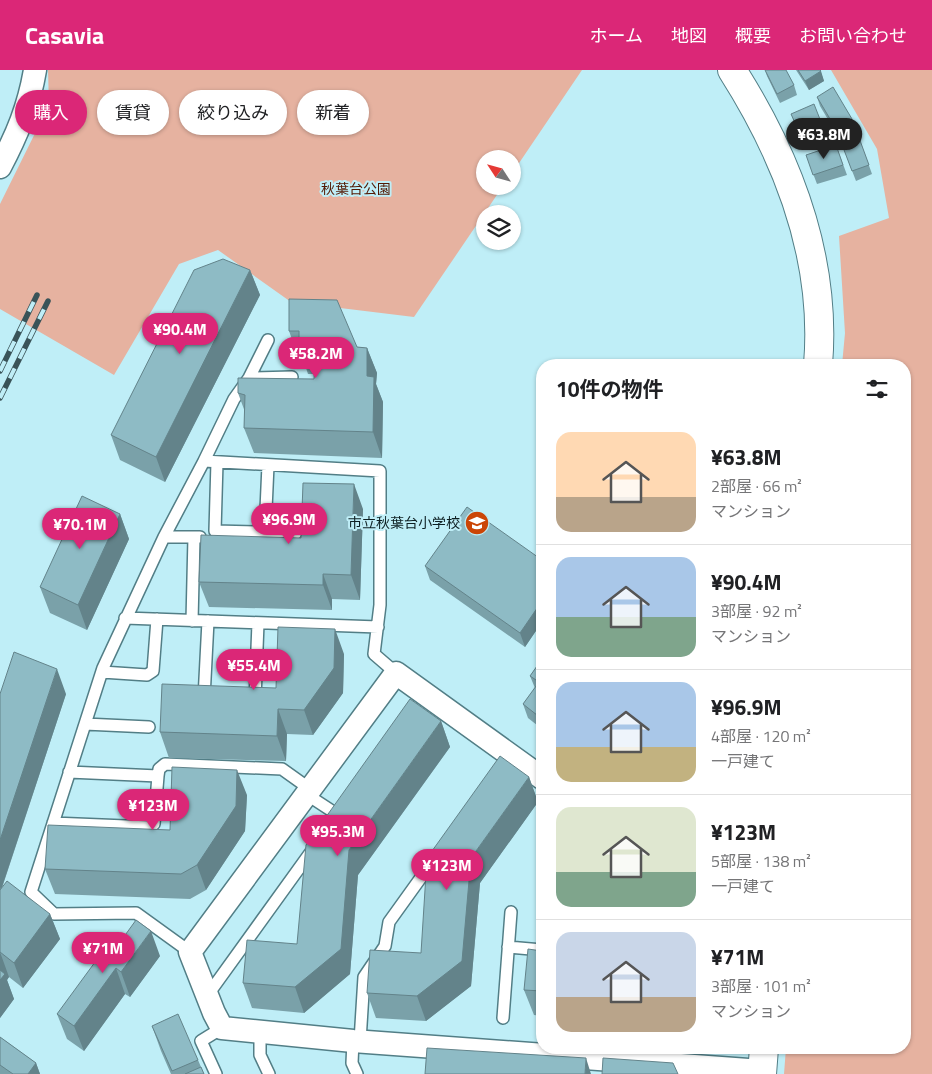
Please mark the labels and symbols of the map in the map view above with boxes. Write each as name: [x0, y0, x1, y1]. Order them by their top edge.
pin: ¥63.8M: [783, 118, 865, 160]
north arrow: [476, 150, 521, 195]
park label: 秋葉台公園: [321, 178, 391, 199]
pin: ¥90.4M: [139, 312, 221, 355]
pin: ¥58.2M: [275, 336, 357, 379]
pin: ¥96.9M: [248, 502, 330, 545]
pin: ¥70.1M: [39, 508, 121, 550]
school or university icon: 市立秋葉台小学校: [464, 510, 490, 536]
place label: 市立秋葉台小学校: [348, 512, 460, 533]
pin: ¥55.4M: [213, 648, 295, 691]
pin: ¥123M: [118, 788, 188, 831]
pin: ¥95.3M: [297, 814, 379, 857]
pin: ¥123M: [412, 848, 482, 891]
pin: ¥71M: [73, 932, 133, 974]

